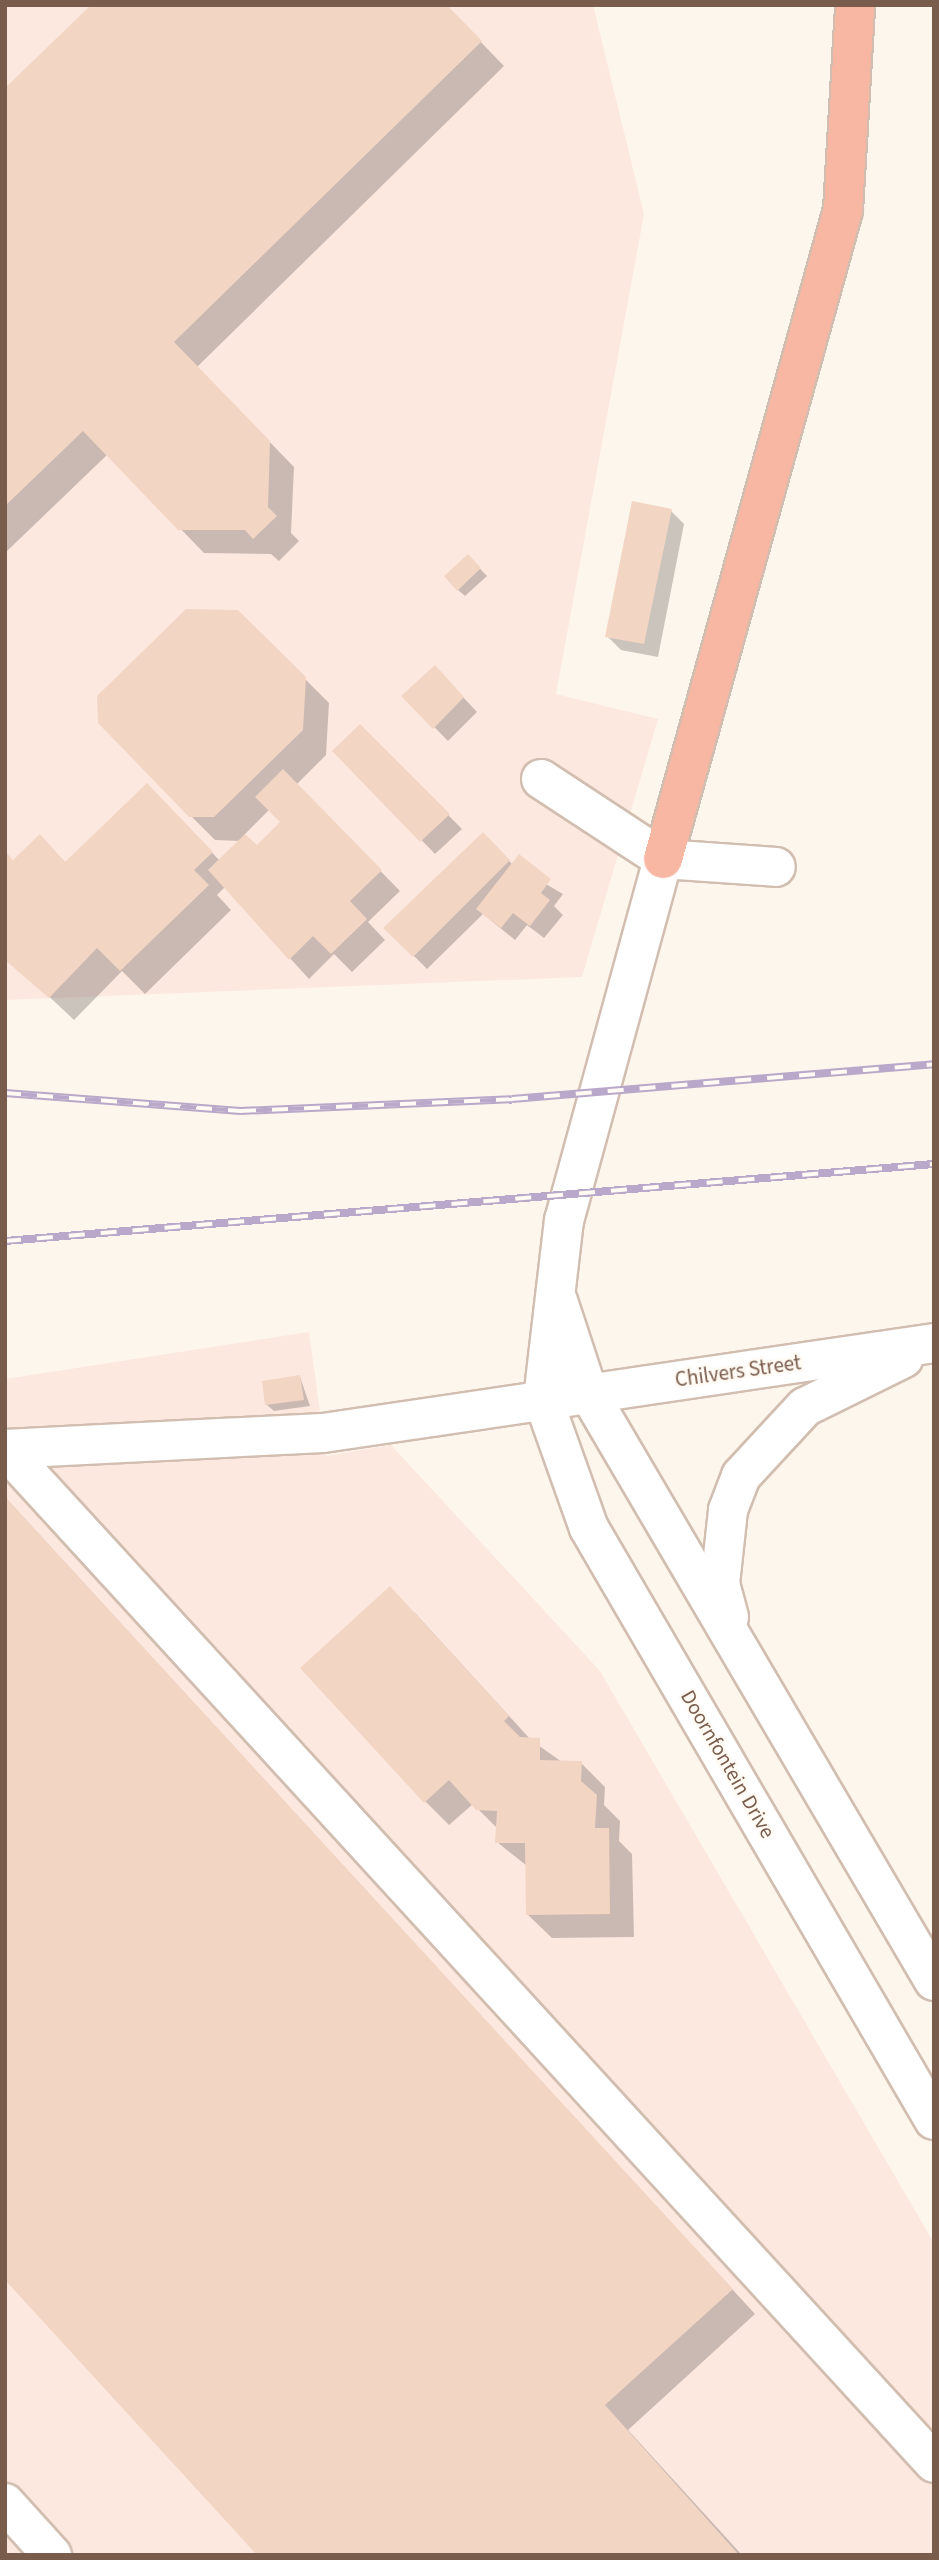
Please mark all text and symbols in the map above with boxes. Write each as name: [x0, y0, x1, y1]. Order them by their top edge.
street label: Chilvers Street: [673, 1350, 803, 1392]
street label: Doornfontein Drive: [675, 1685, 781, 1843]

